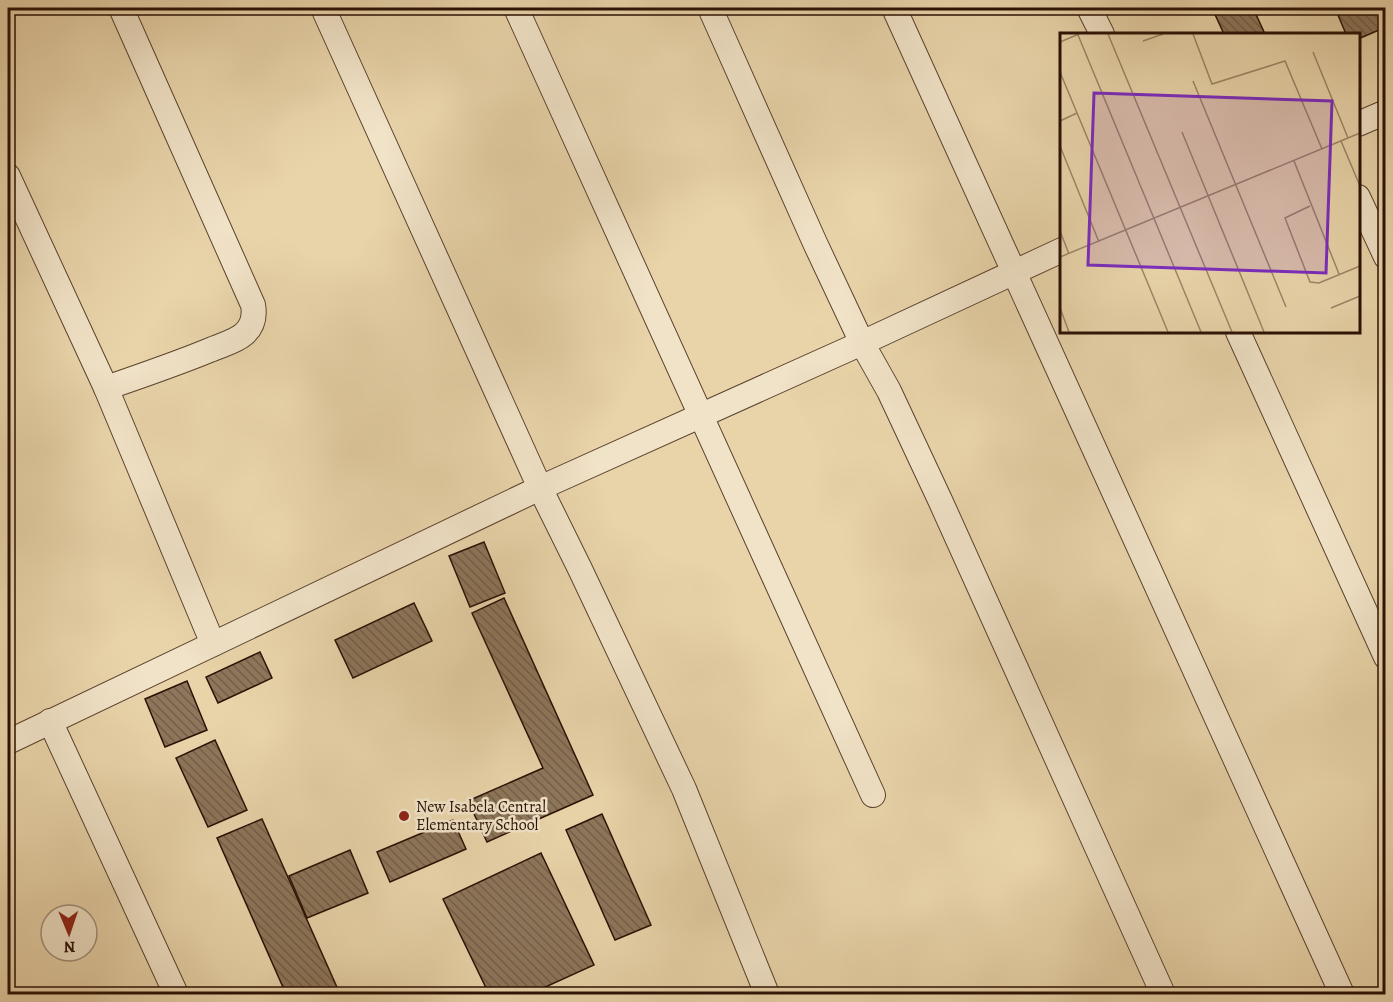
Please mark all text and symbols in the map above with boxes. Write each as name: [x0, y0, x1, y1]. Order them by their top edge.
inset map: [1060, 33, 1360, 333]
place label: New Isabela Central Elementary School: [416, 796, 546, 836]
marker: New Isabela Central Elementary School: [397, 809, 411, 823]
north arrow: [39, 903, 99, 963]
text: N: [63, 936, 76, 958]

